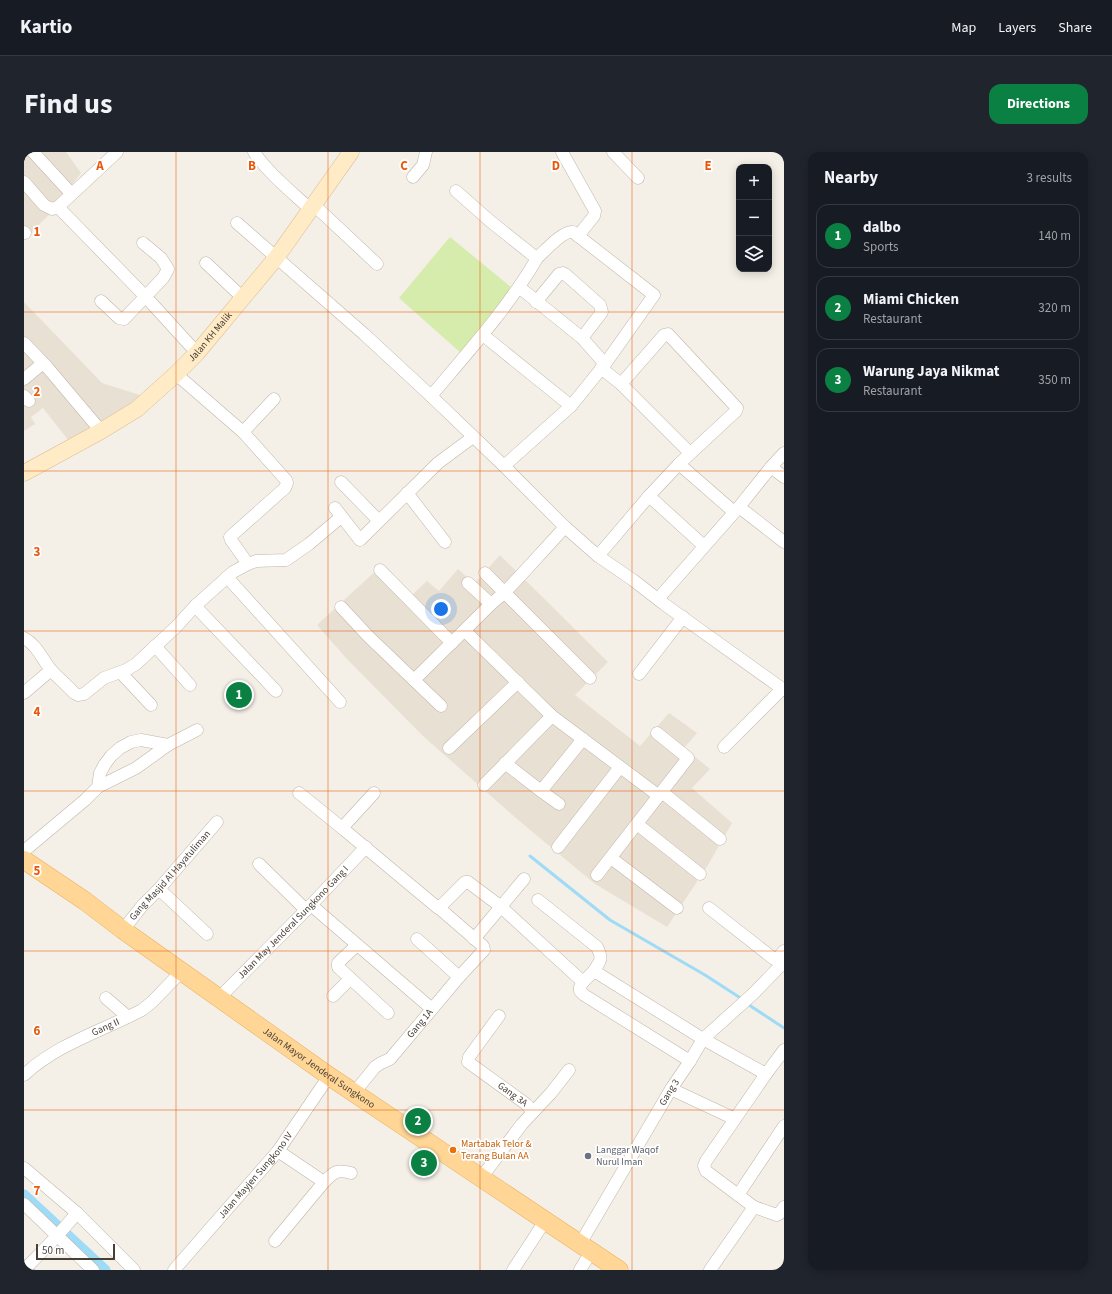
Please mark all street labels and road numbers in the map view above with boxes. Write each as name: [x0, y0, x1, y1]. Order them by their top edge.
street label: Jalan KH Malik: [185, 309, 236, 365]
street label: Gang Masjid Al Hayatuliman: [126, 827, 214, 924]
street label: Jalan May Jenderal Sungkono Gang I: [235, 863, 352, 982]
street label: Gang 1A: [404, 1005, 437, 1041]
street label: Gang II: [89, 1015, 122, 1040]
street label: Jalan Mayor Jenderal Sungkono: [260, 1024, 378, 1112]
street label: Gang 3: [656, 1076, 683, 1108]
street label: Gang 3A: [495, 1079, 531, 1110]
street label: Jalan Mayjen Sungkono IV: [215, 1129, 296, 1222]

